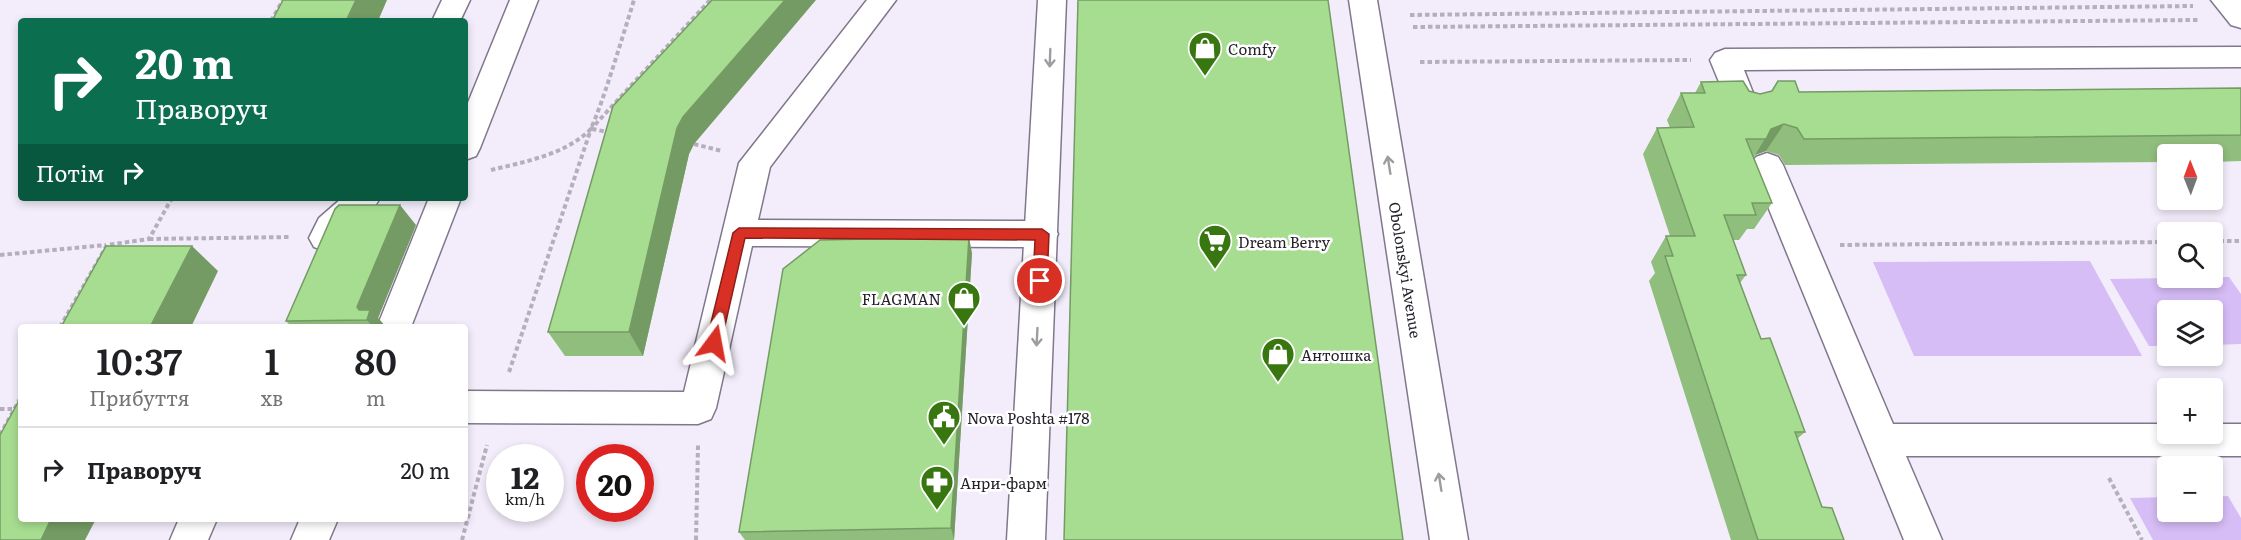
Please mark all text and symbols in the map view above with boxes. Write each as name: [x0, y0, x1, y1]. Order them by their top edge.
text: 20 m: [135, 30, 234, 92]
shop icon: Comfy: [1187, 30, 1223, 77]
place label: Comfy: [1228, 37, 1276, 60]
icon: right: [36, 42, 114, 120]
one-way arrow: [1044, 48, 1055, 68]
text: Праворуч: [135, 87, 268, 127]
north arrow: [2157, 144, 2223, 210]
map controls: [2157, 144, 2223, 522]
text: Потім: [36, 156, 104, 189]
icon: right: [116, 156, 149, 189]
one-way arrow: [1383, 156, 1394, 176]
street label: Obolonskyi Avenue: [1384, 200, 1428, 340]
button: search: [2157, 222, 2223, 288]
supermarket icon: Dream Berry: [1197, 223, 1233, 270]
place label: Dream Berry: [1238, 230, 1330, 253]
pin: [1014, 255, 1065, 306]
icon: arrive: [1023, 264, 1056, 297]
shop icon: FLAGMAN: [946, 280, 982, 327]
place label: FLAGMAN: [862, 287, 941, 310]
button: layers: [2157, 300, 2223, 366]
position arrow: [682, 311, 746, 375]
one-way arrow: [1031, 327, 1042, 347]
text: 10:37: [96, 333, 182, 386]
text: 1: [265, 333, 279, 386]
text: 80: [355, 333, 397, 386]
shop icon: Антошка: [1260, 336, 1296, 383]
place label: Антошка: [1301, 343, 1372, 366]
button: +: [2157, 378, 2223, 444]
text: Прибуття: [89, 382, 189, 412]
text: хв: [261, 382, 283, 412]
text: m: [366, 382, 385, 412]
public building icon: Nova Poshta #178: [926, 399, 962, 446]
place label: Nova Poshta #178: [967, 406, 1090, 429]
speed limit sign: 20: [576, 444, 654, 522]
icon: right: [36, 453, 69, 486]
text: Праворуч: [87, 453, 202, 486]
text: 20 m: [400, 453, 450, 486]
text: 12: [511, 454, 539, 498]
button: −: [2157, 456, 2223, 522]
pharmacy icon: Анри-фарм: [919, 464, 955, 511]
place label: Анри-фарм: [960, 471, 1047, 494]
one-way arrow: [1434, 473, 1445, 493]
text: km/h: [505, 487, 545, 510]

